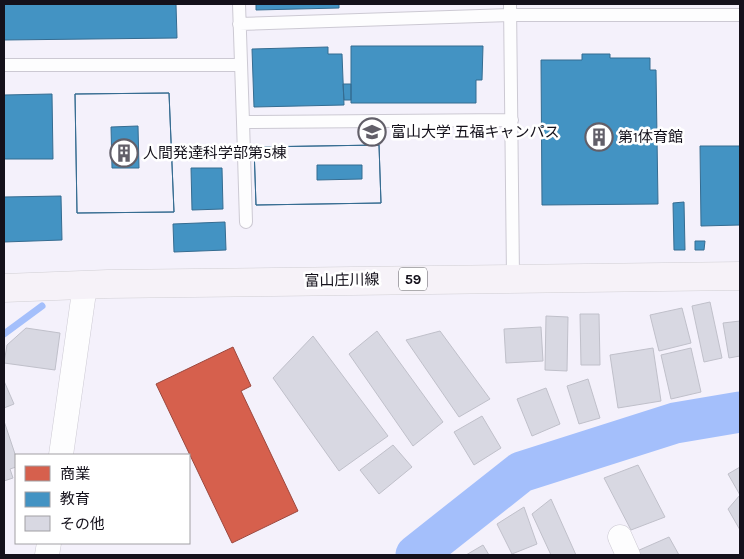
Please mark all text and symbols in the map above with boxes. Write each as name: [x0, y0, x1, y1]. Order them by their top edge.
school or university icon: 富山大学 五福キャンパス: [357, 117, 387, 147]
building icon: 第1体育館: [584, 122, 614, 152]
place label: 富山大学 五福キャンパス: [391, 123, 560, 141]
place label: 第1体育館: [618, 128, 683, 146]
building icon: 人間発達科学部第5棟: [109, 138, 139, 168]
place label: 人間発達科学部第5棟: [143, 144, 286, 162]
road number: 59: [399, 268, 427, 290]
street label: 富山庄川線: [304, 270, 380, 290]
legend: [15, 454, 190, 544]
text: 商業: [60, 465, 90, 483]
text: 教育: [60, 490, 90, 508]
text: その他: [60, 515, 105, 533]

